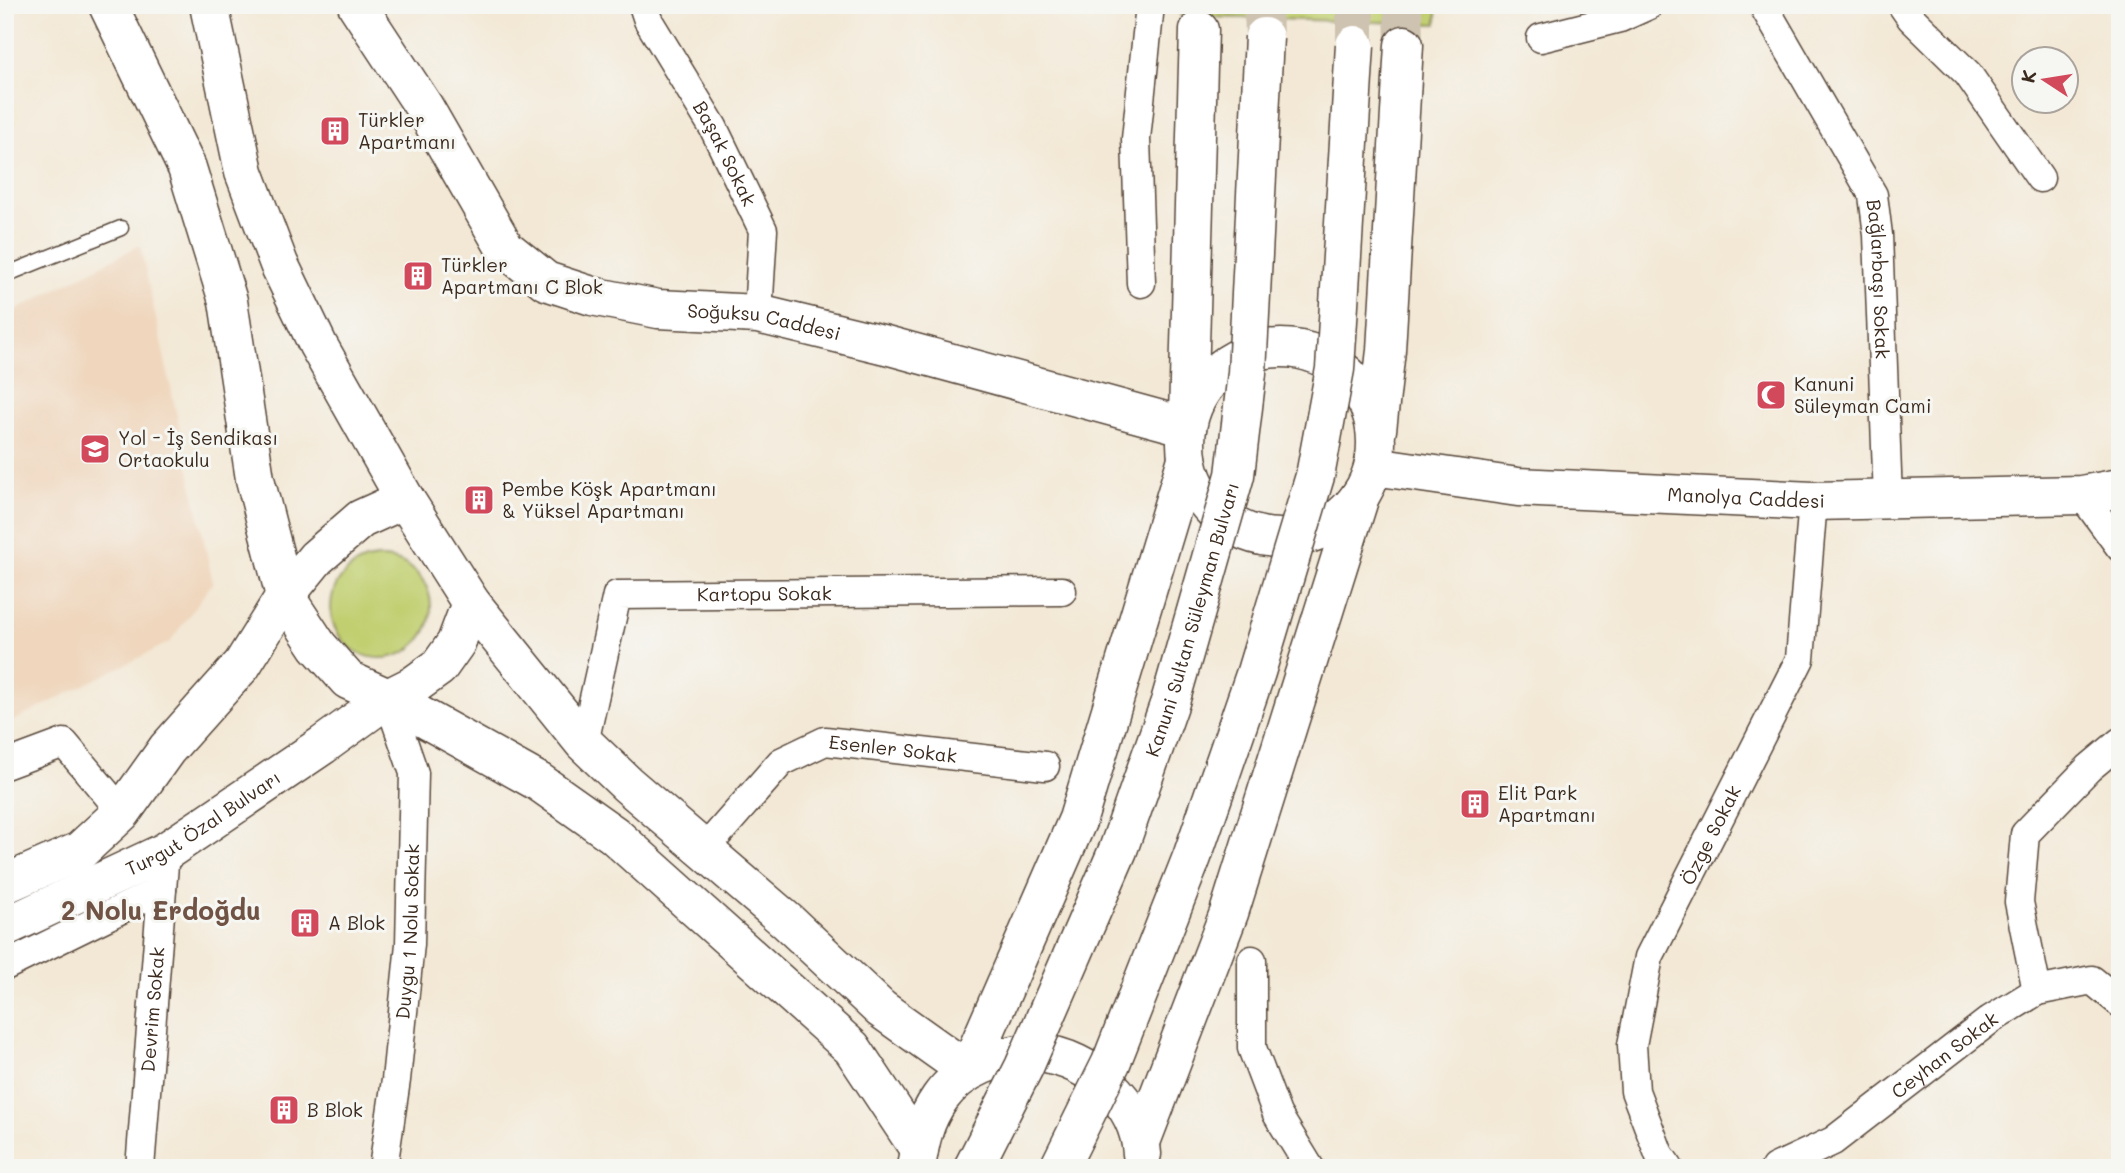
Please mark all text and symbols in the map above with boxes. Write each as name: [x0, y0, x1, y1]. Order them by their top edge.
north arrow: [2010, 46, 2080, 116]
text: K: [2014, 68, 2041, 85]
street label: Başak Sokak: [688, 96, 762, 210]
place label: Türkler Apartmanı: [358, 107, 456, 154]
building icon: Türkler Apartmanı: [318, 114, 352, 148]
street label: Bağlarbaşı Sokak: [1862, 198, 1896, 360]
place label: Türkler Apartmanı C Blok: [441, 252, 603, 299]
building icon: Türkler Apartmanı C Blok: [401, 259, 435, 293]
street label: Soğuksu Caddesi: [687, 297, 843, 346]
place label: Kanuni Süleyman Cami: [1794, 371, 1932, 418]
mosque icon: Kanuni Süleyman Cami: [1754, 378, 1788, 412]
place label: Yol - İş Sendikası Ortaokulu: [118, 425, 278, 472]
school or university icon: Yol - İş Sendikası Ortaokulu: [78, 432, 112, 466]
place label: Pembe Köşk Apartmanı & Yüksel Apartmanı: [502, 476, 717, 523]
street label: Kanuni Sultan Süleyman Bulvarı: [1139, 479, 1244, 760]
street label: Manolya Caddesi: [1667, 481, 1825, 513]
building icon: Pembe Köşk Apartmanı & Yüksel Apartmanı: [462, 483, 496, 517]
street label: Kartopu Sokak: [697, 580, 832, 606]
street label: Esenler Sokak: [828, 729, 958, 768]
street label: Turgut Özal Bulvarı: [121, 764, 285, 881]
place label: Elit Park Apartmanı: [1498, 780, 1596, 827]
street label: Özge Sokak: [1675, 781, 1746, 889]
building icon: Elit Park Apartmanı: [1458, 787, 1492, 821]
street label: Duygu 1 Nolu Sokak: [389, 843, 424, 1021]
district label: 2 Nolu Erdoğdu: [61, 893, 261, 927]
building icon: A Blok: [288, 906, 322, 940]
place label: A Blok: [328, 910, 385, 935]
street label: Devrim Sokak: [135, 946, 169, 1073]
street label: Ceyhan Sokak: [1886, 1005, 2002, 1104]
building icon: B Blok: [267, 1093, 301, 1127]
place label: B Blok: [307, 1097, 363, 1122]

